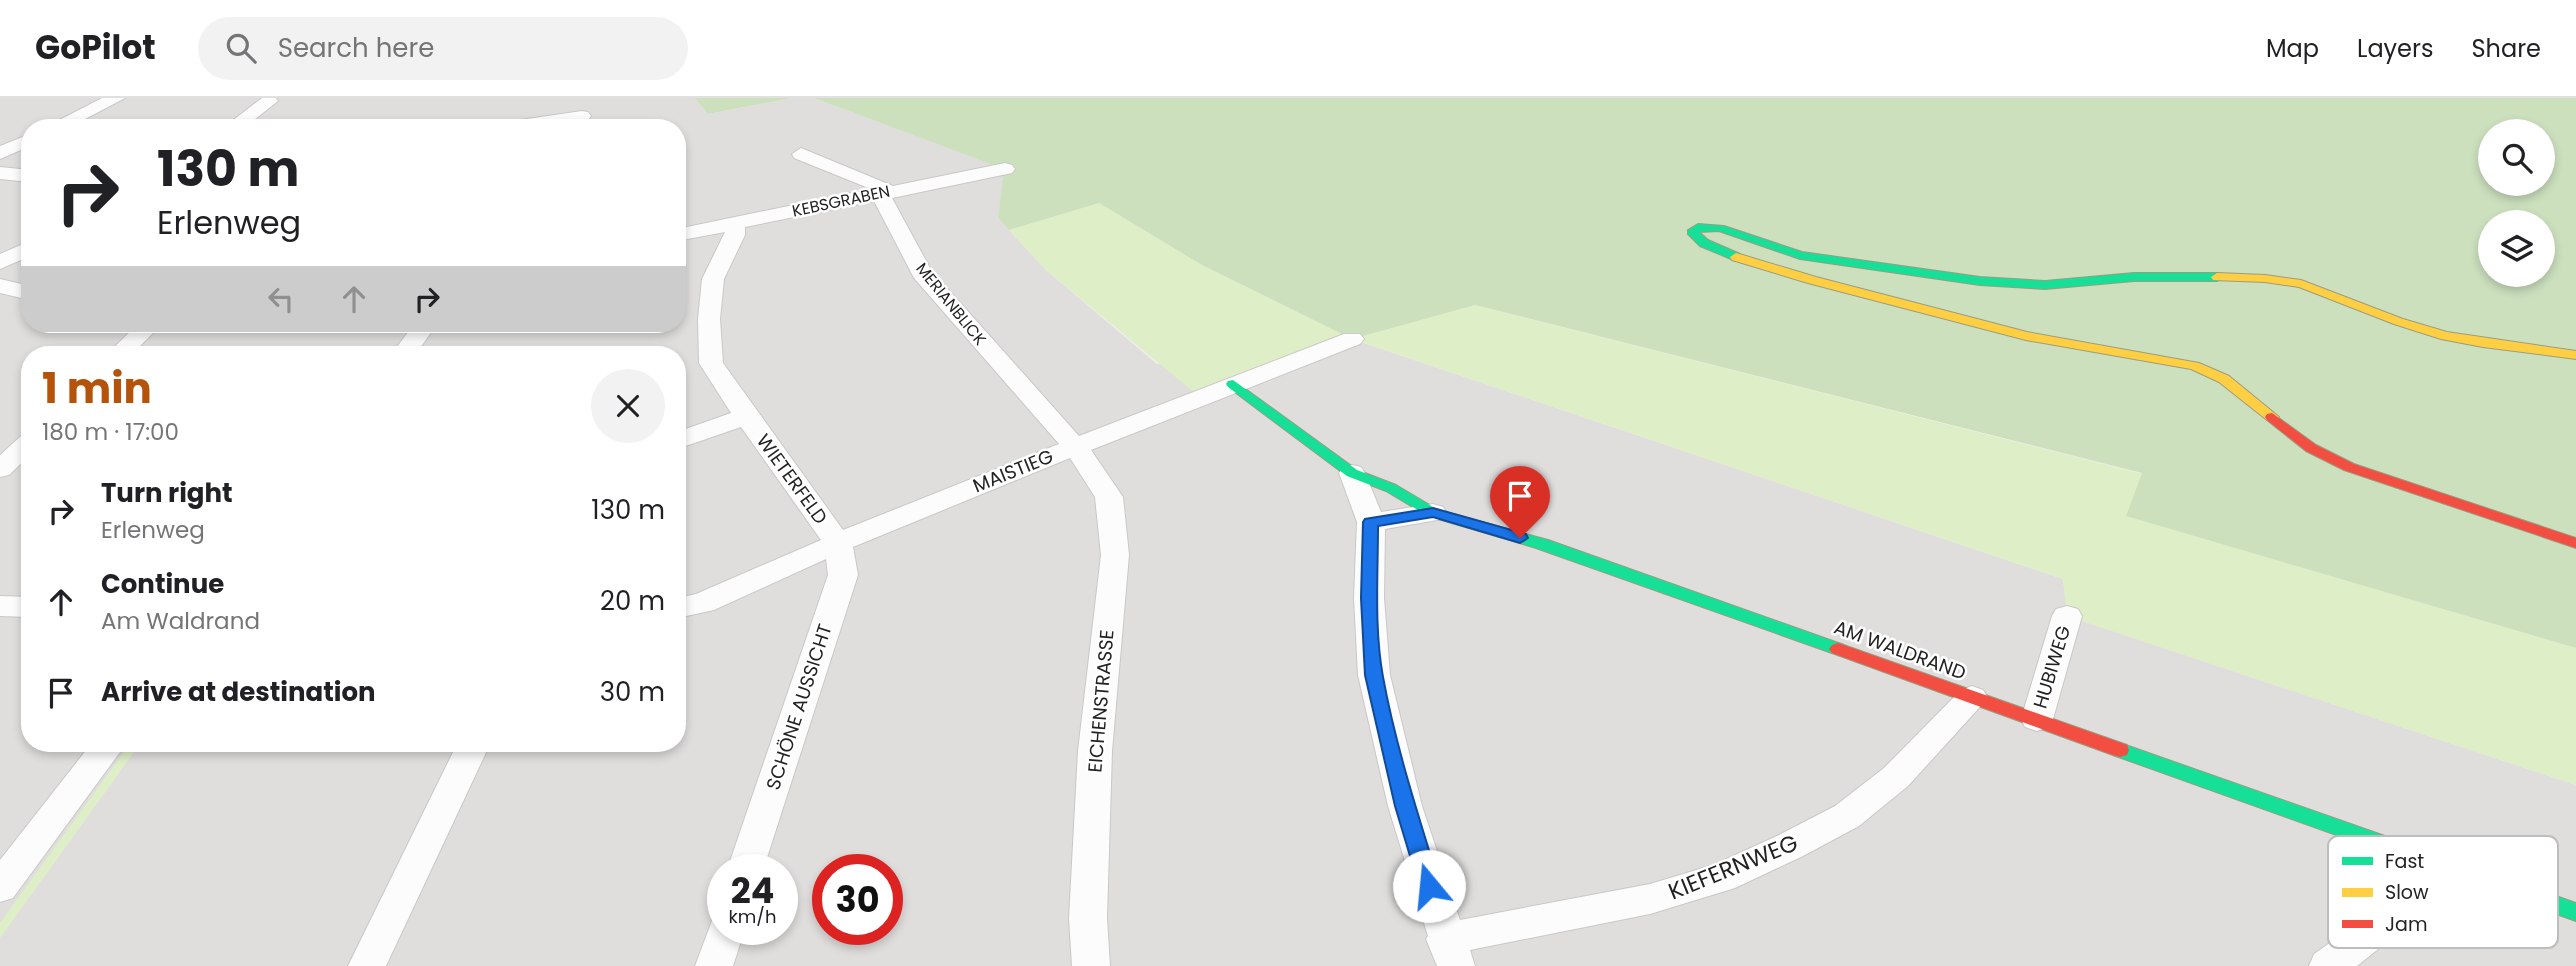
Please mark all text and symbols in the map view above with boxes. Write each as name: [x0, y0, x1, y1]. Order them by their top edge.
search box: [198, 17, 688, 80]
text: GoPilot: [35, 24, 156, 71]
icon: search: [222, 29, 260, 67]
text: Search here: [278, 30, 434, 66]
text: Map: [2266, 32, 2319, 65]
text: Layers: [2357, 32, 2433, 65]
text: Share: [2471, 32, 2541, 65]
map controls: [2478, 119, 2555, 287]
button: search: [2478, 119, 2555, 196]
text: 130 m: [157, 135, 299, 203]
icon: right: [42, 147, 133, 238]
street label: KEBSGRABEN: [790, 179, 892, 223]
text: Erlenweg: [157, 200, 301, 245]
button: layers: [2478, 210, 2555, 287]
street label: MERIANBLICK: [911, 258, 992, 351]
icon: left: [262, 280, 300, 318]
icon: ahead: [335, 280, 373, 318]
icon: right: [408, 280, 446, 318]
text: 1 min: [42, 359, 152, 418]
button: close: [591, 369, 665, 443]
text: 180 m · 17:00: [42, 416, 179, 448]
street label: WIETERFELD: [750, 428, 834, 530]
street label: MAISTIEG: [969, 443, 1057, 499]
pin: [1490, 466, 1550, 538]
text: Turn right: [101, 475, 233, 511]
icon: arrive: [1501, 477, 1539, 515]
icon: right: [42, 492, 80, 530]
text: 130 m: [591, 492, 665, 528]
text: Erlenweg: [101, 514, 205, 546]
text: Continue: [101, 566, 224, 602]
icon: ahead: [42, 583, 80, 621]
text: 20 m: [600, 583, 665, 619]
text: Am Waldrand: [101, 605, 260, 637]
street label: AM WALDRAND: [1830, 614, 1970, 686]
street label: SCHÖNE AUSSICHT: [759, 621, 839, 793]
street label: HUBIWEG: [2027, 622, 2077, 712]
street label: EICHENSTRASSE: [1081, 629, 1121, 773]
icon: arrive: [42, 674, 80, 712]
text: Arrive at destination: [101, 674, 376, 710]
text: 30 m: [600, 674, 665, 710]
street label: KIEFERNWEG: [1664, 827, 1802, 907]
legend: [2328, 836, 2558, 948]
text: Fast: [2385, 848, 2424, 875]
position arrow: [1392, 849, 1466, 923]
speed limit sign: 30: [812, 854, 903, 945]
text: 24: [731, 866, 774, 915]
text: Slow: [2385, 879, 2429, 906]
text: km/h: [729, 904, 776, 929]
text: Jam: [2385, 911, 2427, 938]

